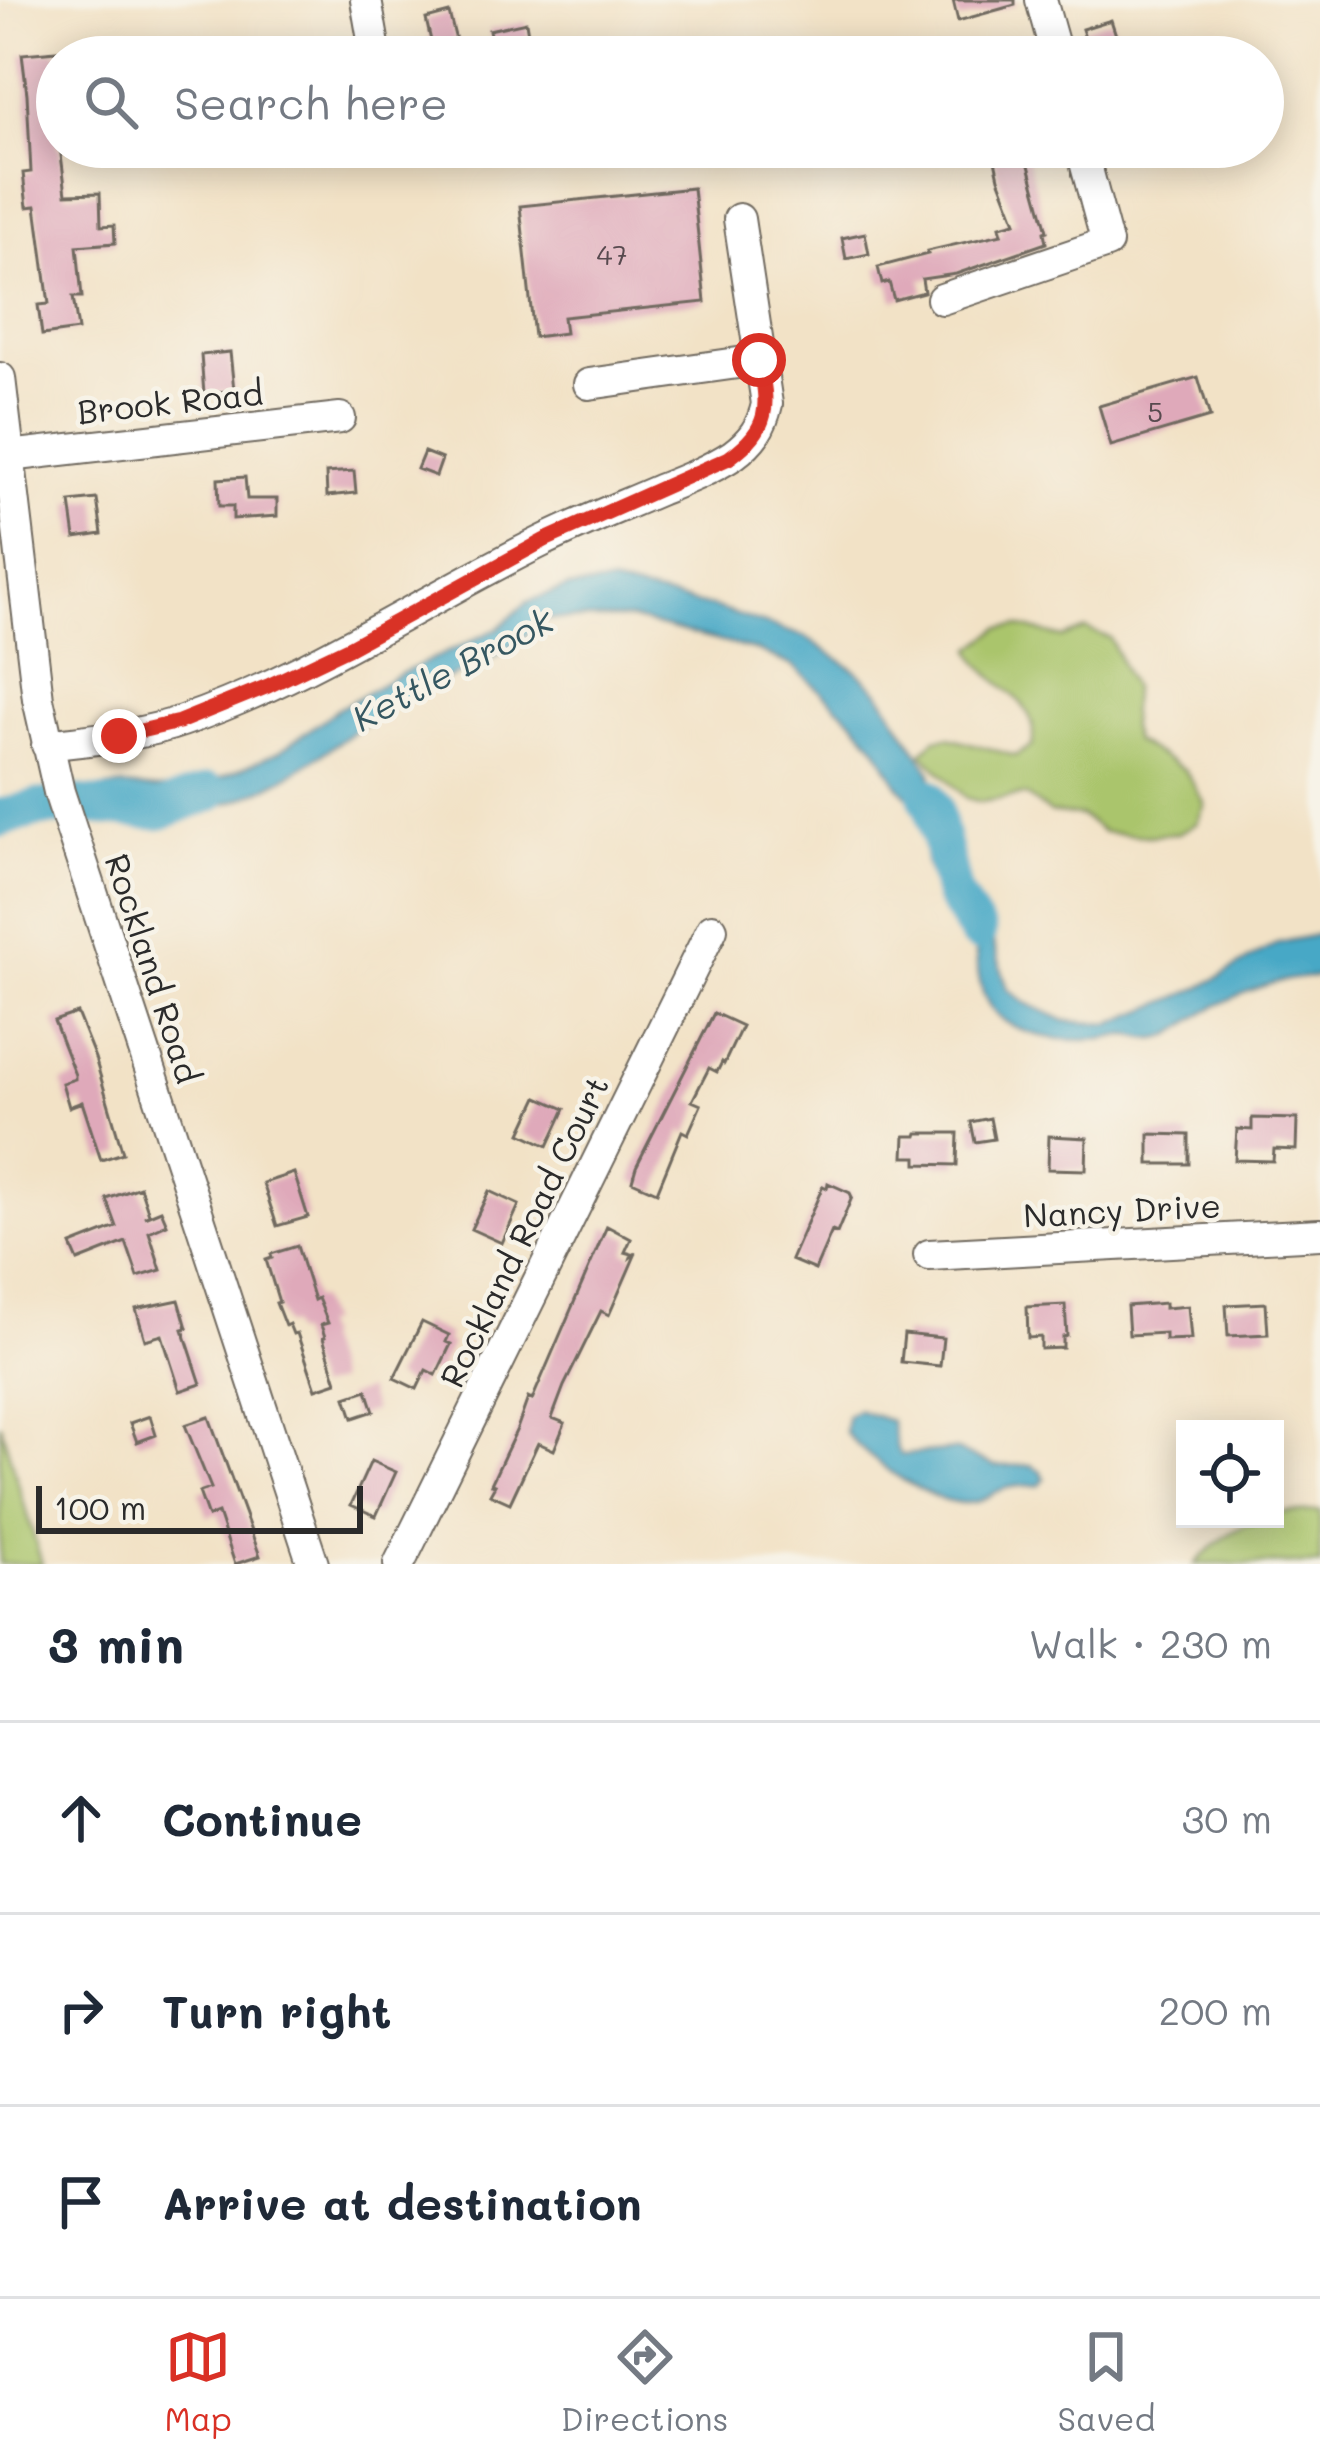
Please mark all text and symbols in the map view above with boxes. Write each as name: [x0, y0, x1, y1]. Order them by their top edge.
search box: [36, 36, 1284, 168]
icon: search: [78, 69, 144, 135]
text: Search here: [174, 73, 448, 131]
house number: 47: [597, 237, 627, 272]
route start: [732, 333, 786, 387]
street label: Brook Road: [75, 370, 265, 432]
house number: 5: [1147, 394, 1163, 429]
water label: Kettle Brook: [343, 595, 561, 741]
route end: [92, 709, 146, 763]
street label: Rockland Road: [97, 848, 211, 1088]
street label: Rockland Road Court: [429, 1068, 617, 1394]
street label: Nancy Drive: [1022, 1182, 1222, 1237]
map controls: [1176, 1420, 1284, 1528]
button: locate: [1176, 1420, 1284, 1528]
scale bar: [36, 1480, 363, 1533]
text: 100 m: [54, 1485, 146, 1528]
text: 3 min: [48, 1609, 184, 1676]
text: Walk · 230 m: [1029, 1617, 1272, 1668]
icon: ahead: [48, 1785, 114, 1851]
text: Continue: [162, 1789, 362, 1847]
text: 30 m: [1182, 1792, 1272, 1843]
icon: right: [48, 1977, 114, 2043]
text: Turn right: [162, 1981, 391, 2039]
text: 200 m: [1159, 1984, 1272, 2035]
icon: arrive: [48, 2169, 114, 2235]
text: Arrive at destination: [162, 2173, 642, 2231]
tab: Map: [165, 2324, 232, 2439]
tab: Directions: [561, 2324, 728, 2439]
tab: Saved: [1058, 2324, 1155, 2439]

